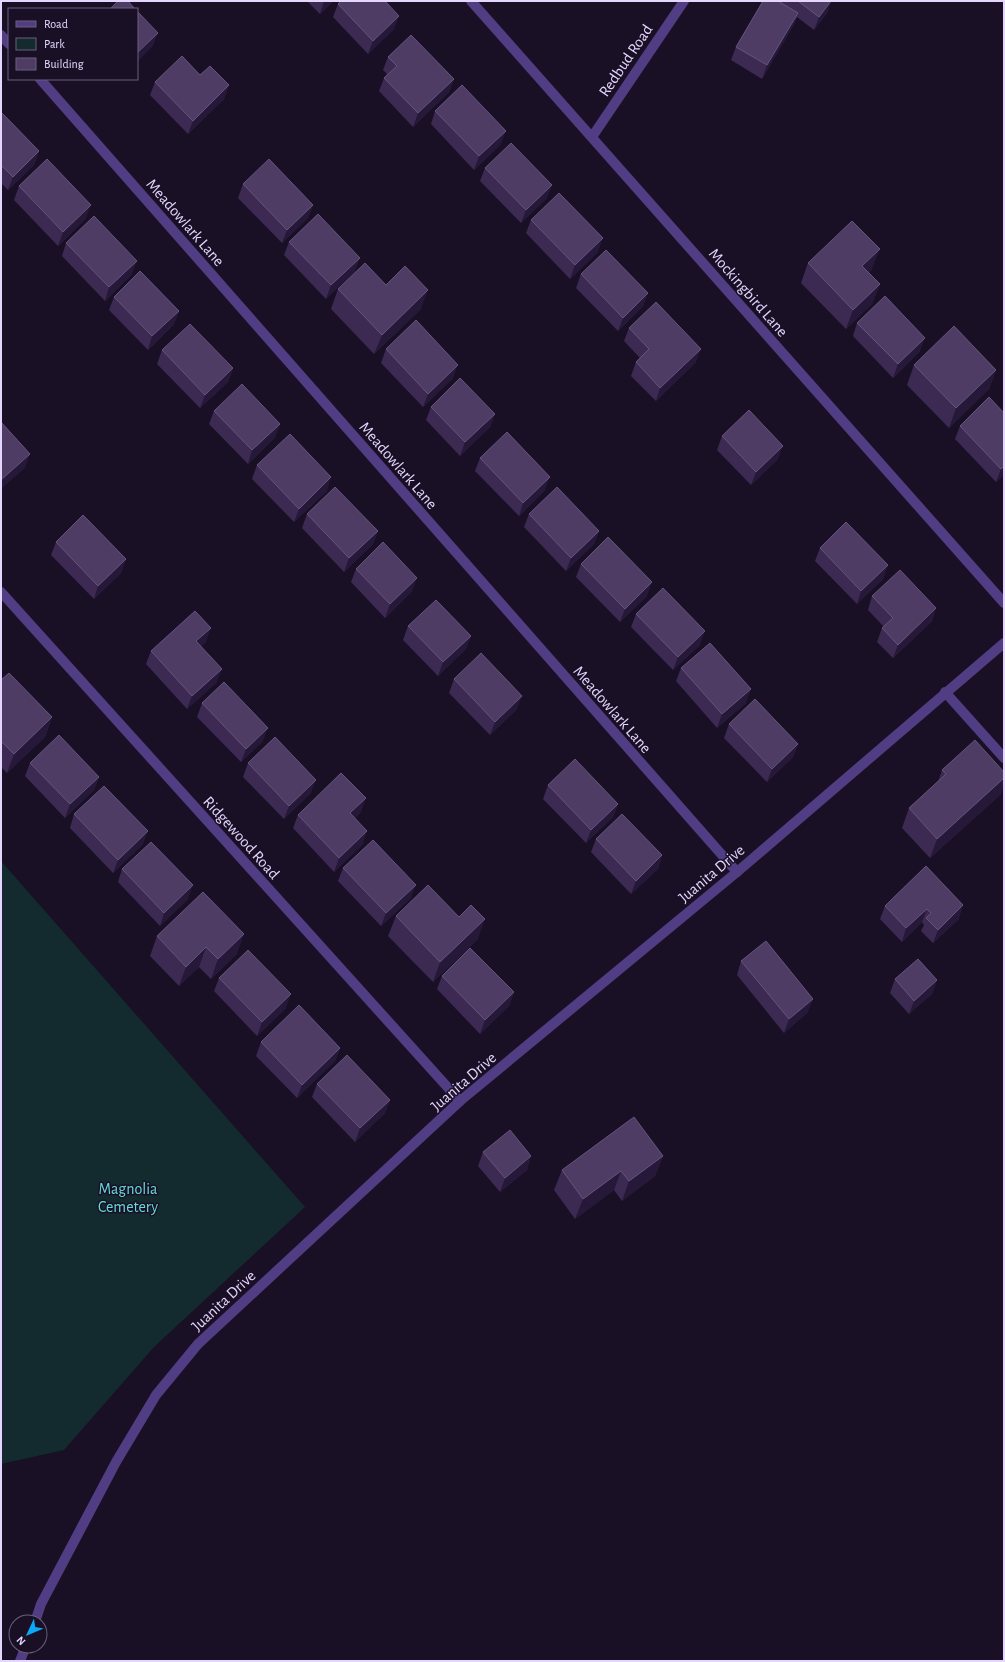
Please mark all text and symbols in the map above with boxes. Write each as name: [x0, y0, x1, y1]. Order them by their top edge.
legend: [8, 8, 138, 80]
text: Road: [44, 18, 68, 30]
street label: Redbud Road: [596, 22, 656, 99]
text: Park: [44, 38, 65, 50]
text: Building: [44, 58, 84, 70]
street label: Meadowlark Lane: [143, 176, 227, 269]
street label: Mockingbird Lane: [706, 245, 791, 340]
street label: Meadowlark Lane: [356, 419, 440, 512]
street label: Meadowlark Lane: [570, 663, 654, 756]
street label: Ridgewood Road: [200, 793, 282, 882]
street label: Juanita Drive: [676, 842, 748, 906]
street label: Juanita Drive: [428, 1049, 499, 1114]
park label: Magnolia Cemetery: [98, 1181, 158, 1216]
street label: Juanita Drive: [189, 1267, 259, 1334]
north arrow: [8, 1614, 48, 1654]
text: N: [15, 1634, 28, 1647]

